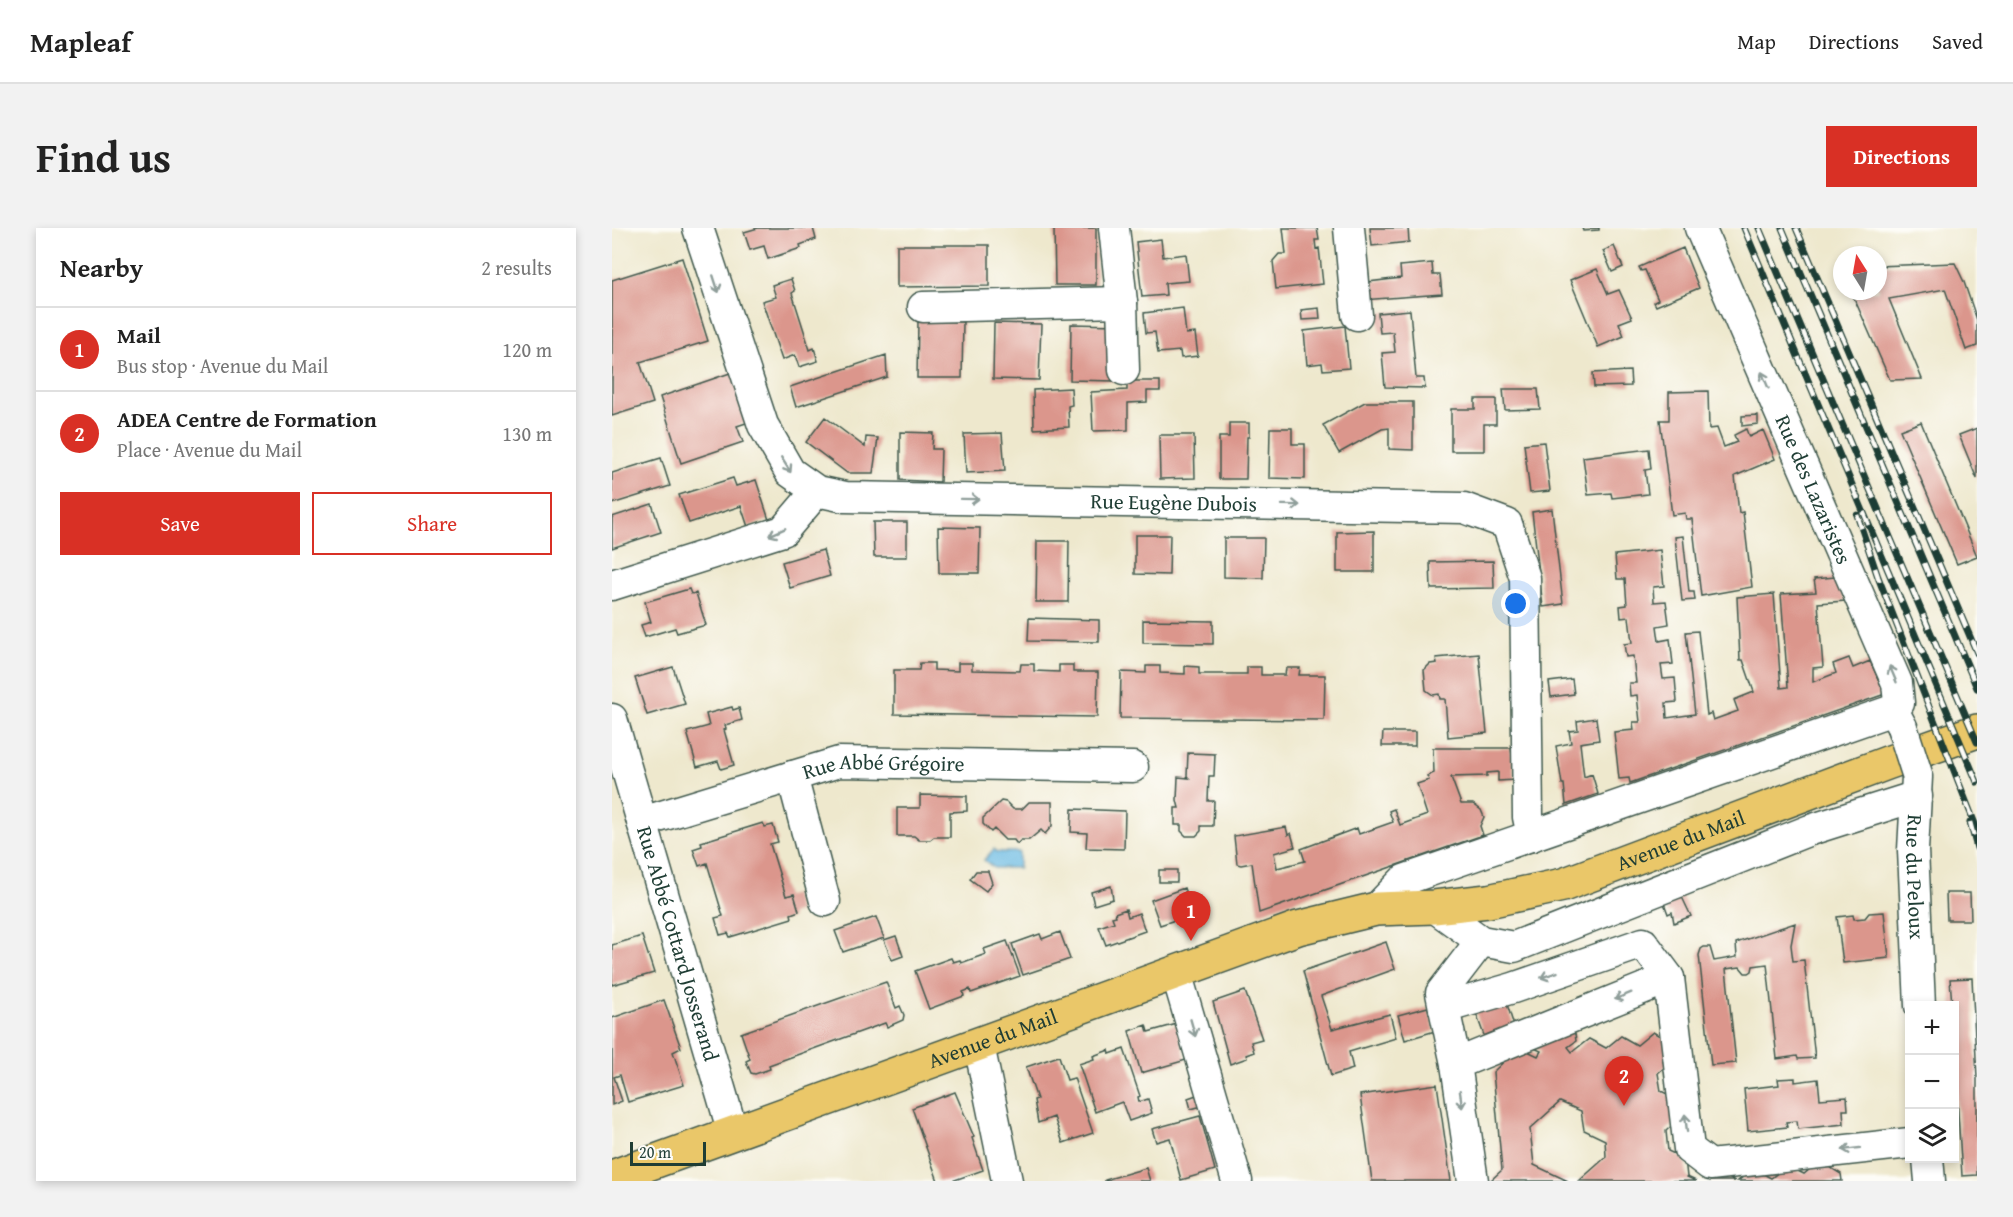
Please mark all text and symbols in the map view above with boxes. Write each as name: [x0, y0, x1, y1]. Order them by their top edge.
text: Mapleaf: [30, 21, 131, 62]
text: Map: [1737, 26, 1776, 57]
text: Directions: [1809, 26, 1899, 57]
text: Saved: [1932, 26, 1983, 57]
text: Find us: [36, 126, 171, 187]
button: Directions: [1826, 126, 1977, 187]
north arrow: [1833, 246, 1887, 300]
text: Nearby: [60, 248, 143, 287]
text: 2 results: [481, 253, 552, 282]
one-way arrow: [711, 274, 722, 293]
text: Mail: [117, 319, 161, 351]
text: 1: [74, 335, 85, 364]
text: 120 m: [502, 335, 552, 364]
text: Bus stop · Avenue du Mail: [117, 351, 328, 380]
one-way arrow: [1759, 371, 1771, 389]
text: ADEA Centre de Formation: [117, 403, 377, 435]
street label: Rue des Lazaristes: [1768, 410, 1860, 569]
text: 2: [74, 419, 85, 448]
text: 130 m: [502, 419, 552, 448]
text: Place · Avenue du Mail: [117, 435, 302, 464]
one-way arrow: [780, 456, 793, 473]
street label: Rue Eugène Dubois: [1090, 485, 1257, 519]
button: Save: [60, 492, 300, 555]
button: Share: [312, 492, 552, 555]
one-way arrow: [960, 493, 980, 505]
one-way arrow: [1280, 499, 1300, 510]
one-way arrow: [768, 527, 786, 538]
your location: [1501, 589, 1530, 618]
one-way arrow: [1887, 665, 1898, 684]
street label: Rue Abbé Grégoire: [798, 746, 965, 787]
street label: Avenue du Mail: [1612, 802, 1750, 879]
street label: Rue du Peloux: [1898, 814, 1933, 940]
street label: Rue Abbé Cottard Josserand: [629, 822, 727, 1065]
pin: 1: [1172, 892, 1210, 941]
one-way arrow: [1540, 971, 1559, 982]
one-way arrow: [1615, 991, 1633, 1002]
street label: Avenue du Mail: [924, 1001, 1062, 1076]
map controls: [1905, 1001, 1959, 1163]
button: +: [1905, 1001, 1959, 1055]
one-way arrow: [1188, 1018, 1199, 1037]
button: −: [1905, 1055, 1959, 1109]
pin: 2: [1604, 1056, 1644, 1106]
one-way arrow: [1455, 1089, 1466, 1108]
button: layers: [1905, 1109, 1959, 1163]
one-way arrow: [1680, 1113, 1691, 1133]
scale bar: [630, 1139, 706, 1166]
text: 20 m: [639, 1140, 671, 1164]
one-way arrow: [1842, 1144, 1862, 1155]

